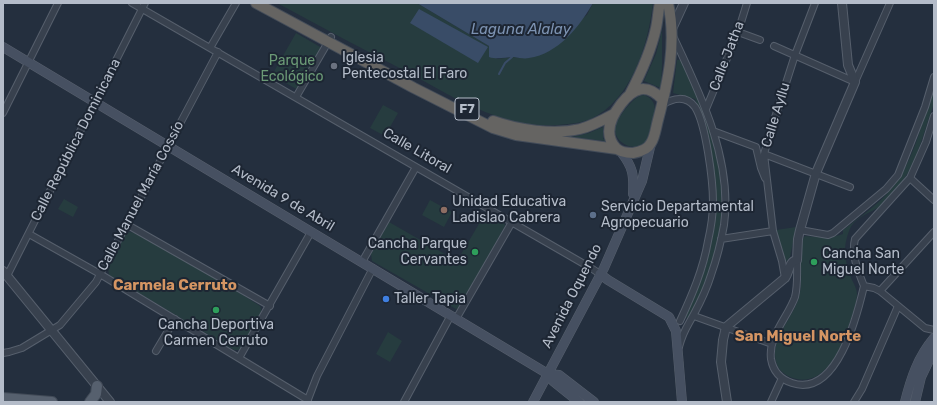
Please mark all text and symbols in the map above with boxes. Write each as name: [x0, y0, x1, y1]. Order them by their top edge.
street label: Calle Jatha: [706, 19, 748, 93]
water label: Laguna Alalay: [471, 21, 571, 39]
place label: Iglesia Pentecostal El Faro: [342, 50, 467, 82]
park label: Parque Ecológico: [260, 53, 324, 86]
street label: Calle República Dominicana: [28, 56, 124, 224]
marker: Iglesia Pentecostal El Faro: [329, 61, 339, 71]
street label: Calle Ayllu: [758, 81, 794, 149]
road number: F7: [455, 98, 479, 120]
street label: Calle Manuel María Cossío: [94, 118, 188, 274]
street label: Calle Litoral: [380, 125, 454, 177]
street label: Avenida 9 de Abril: [229, 161, 337, 235]
place label: Unidad Educativa Ladislao Cabrera: [452, 194, 566, 226]
place label: Servicio Departamental Agropecuario: [601, 199, 754, 232]
marker: Unidad Educativa Ladislao Cabrera: [439, 205, 449, 215]
marker: Servicio Departamental Agropecuario: [588, 210, 598, 220]
place label: Cancha Parque Cervantes: [368, 236, 467, 268]
street label: Avenida Oquendo: [539, 241, 605, 351]
place label: Cancha San Miguel Norte: [822, 246, 904, 278]
marker: Cancha Parque Cervantes: [470, 247, 480, 257]
marker: Cancha San Miguel Norte: [809, 257, 819, 267]
district label: Carmela Cerruto: [113, 277, 237, 295]
place label: Taller Tapia: [394, 291, 466, 307]
marker: Taller Tapia: [381, 294, 391, 304]
marker: Cancha Deportiva Carmen Cerruto: [211, 305, 221, 315]
place label: Cancha Deportiva Carmen Cerruto: [158, 317, 274, 350]
district label: San Miguel Norte: [735, 328, 861, 346]

